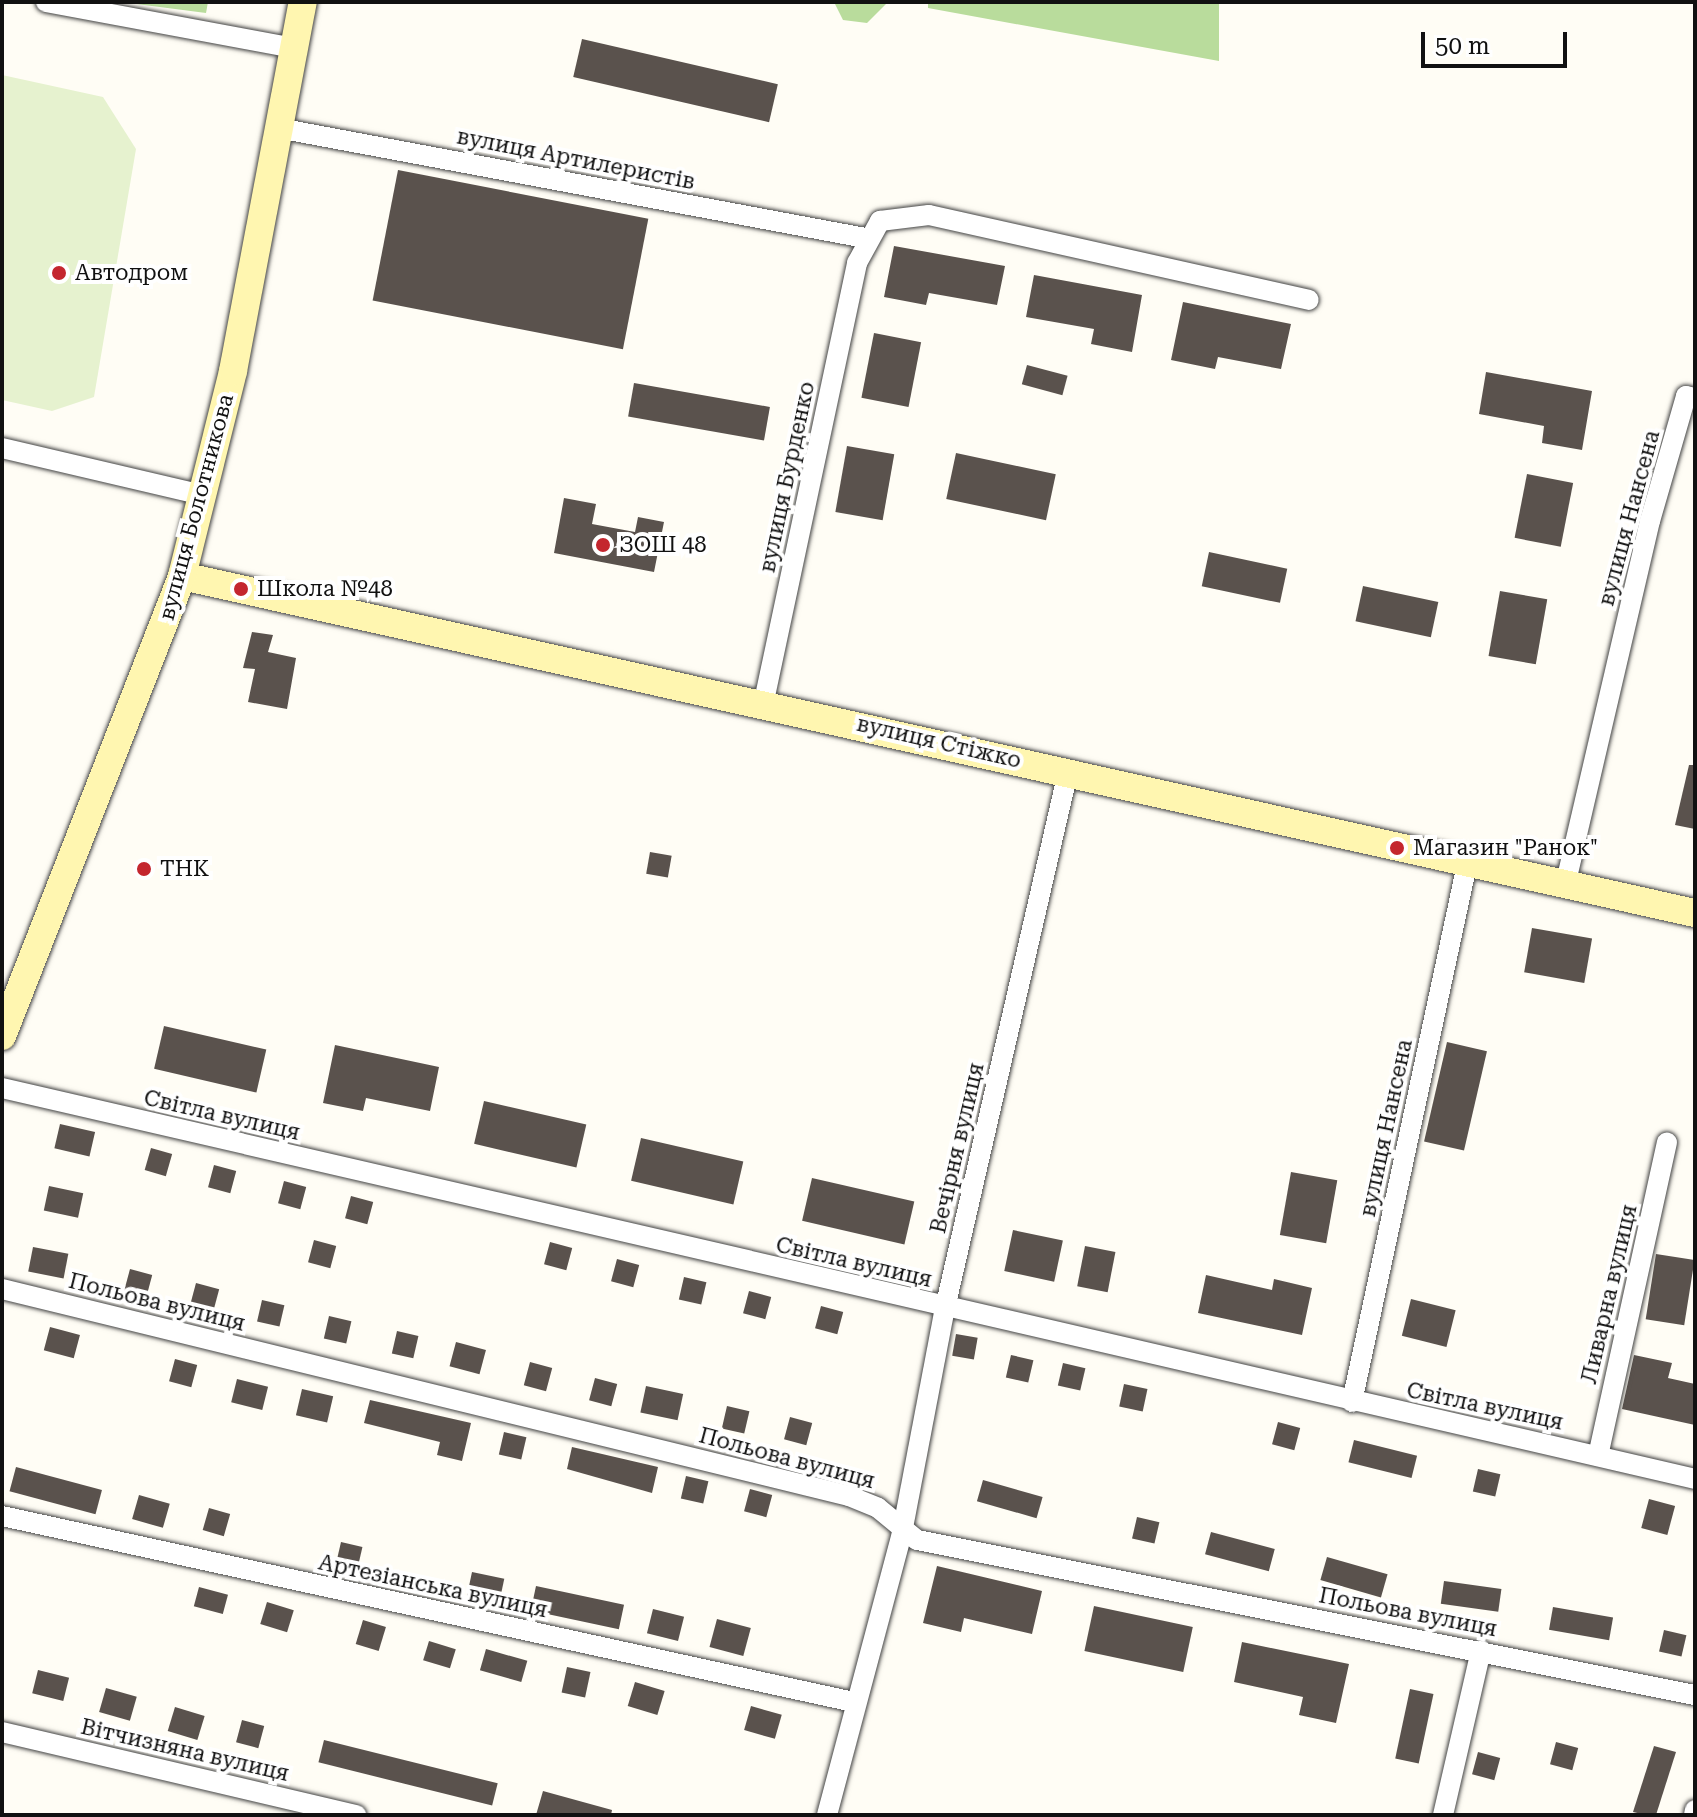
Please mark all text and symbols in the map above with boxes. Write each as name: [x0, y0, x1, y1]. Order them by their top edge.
scale bar: [1425, 16, 1571, 66]
text: 50 m: [1435, 32, 1490, 60]
street label: вулиця Артилеристів: [455, 123, 697, 195]
place label: Автодром: [75, 260, 188, 286]
marker: Автодром: [50, 264, 68, 282]
street label: вулиця Бурденко: [754, 379, 820, 575]
street label: вулиця Болотникова: [153, 391, 239, 623]
street label: вулиця Нансена: [1593, 427, 1665, 609]
place label: ЗОШ 48: [619, 532, 707, 558]
marker: ЗОШ 48: [594, 536, 612, 554]
place label: Школа №48: [257, 576, 393, 602]
marker: Школа №48: [232, 580, 250, 598]
street label: вулиця Стіжко: [854, 710, 1024, 774]
place label: Магазин "Ранок": [1413, 835, 1598, 861]
marker: Магазин "Ранок": [1388, 839, 1406, 857]
place label: ТНК: [160, 856, 209, 882]
marker: ТНК: [135, 860, 153, 878]
street label: вулиця Нансена: [1354, 1037, 1418, 1219]
street label: Вечірня вулиця: [925, 1060, 989, 1236]
street label: Світла вулиця: [141, 1084, 303, 1146]
street label: Ливарна вулиця: [1576, 1202, 1642, 1386]
street label: Світла вулиця: [773, 1231, 935, 1293]
street label: Польова вулиця: [66, 1267, 248, 1337]
street label: Світла вулиця: [1404, 1377, 1566, 1435]
street label: Польова вулиця: [696, 1422, 878, 1494]
street label: Артезіанська вулиця: [316, 1549, 550, 1623]
street label: Польова вулиця: [1317, 1582, 1499, 1642]
street label: Вітчизняна вулиця: [78, 1713, 292, 1787]

